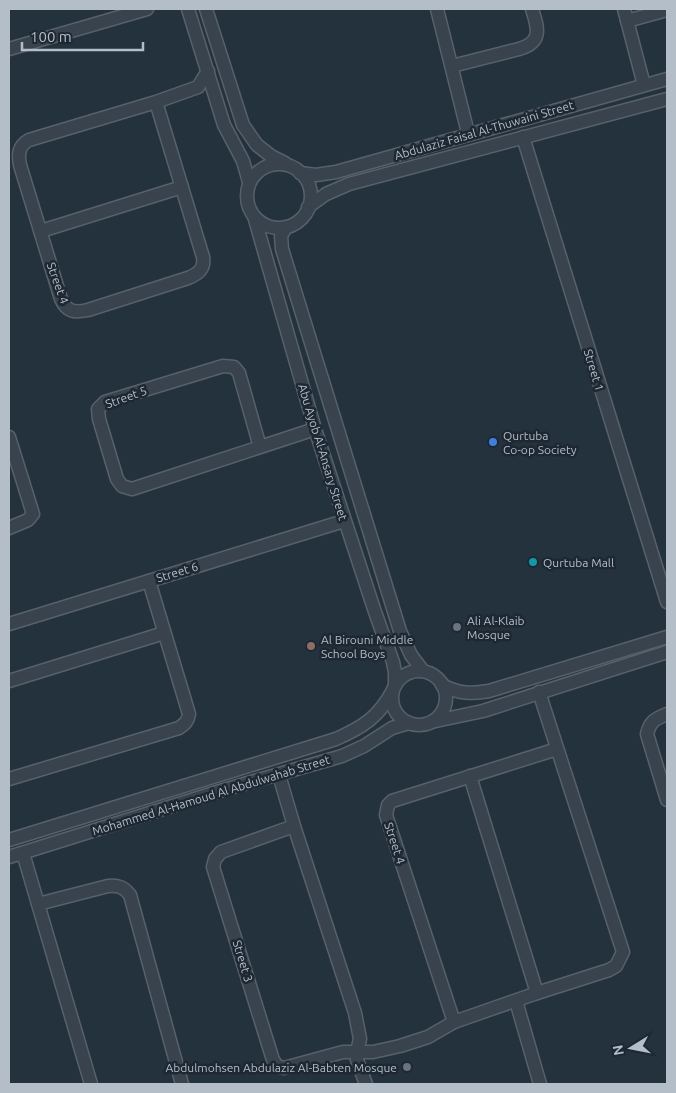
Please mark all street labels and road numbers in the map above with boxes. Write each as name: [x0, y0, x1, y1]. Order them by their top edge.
street label: Abdulaziz Faisal Al-Thuwaini Street: [393, 98, 575, 162]
street label: Street 4: [45, 261, 72, 306]
street label: Street 1: [581, 348, 607, 392]
street label: Abu Ayob Al-Ansary Street: [296, 382, 350, 522]
street label: Street 5: [104, 384, 148, 410]
street label: Street 6: [155, 559, 200, 585]
street label: Mohammed Al-Hamoud Al Abdulwahab Street: [91, 752, 332, 837]
street label: Street 4: [382, 821, 408, 866]
street label: Street 3: [230, 939, 256, 983]

